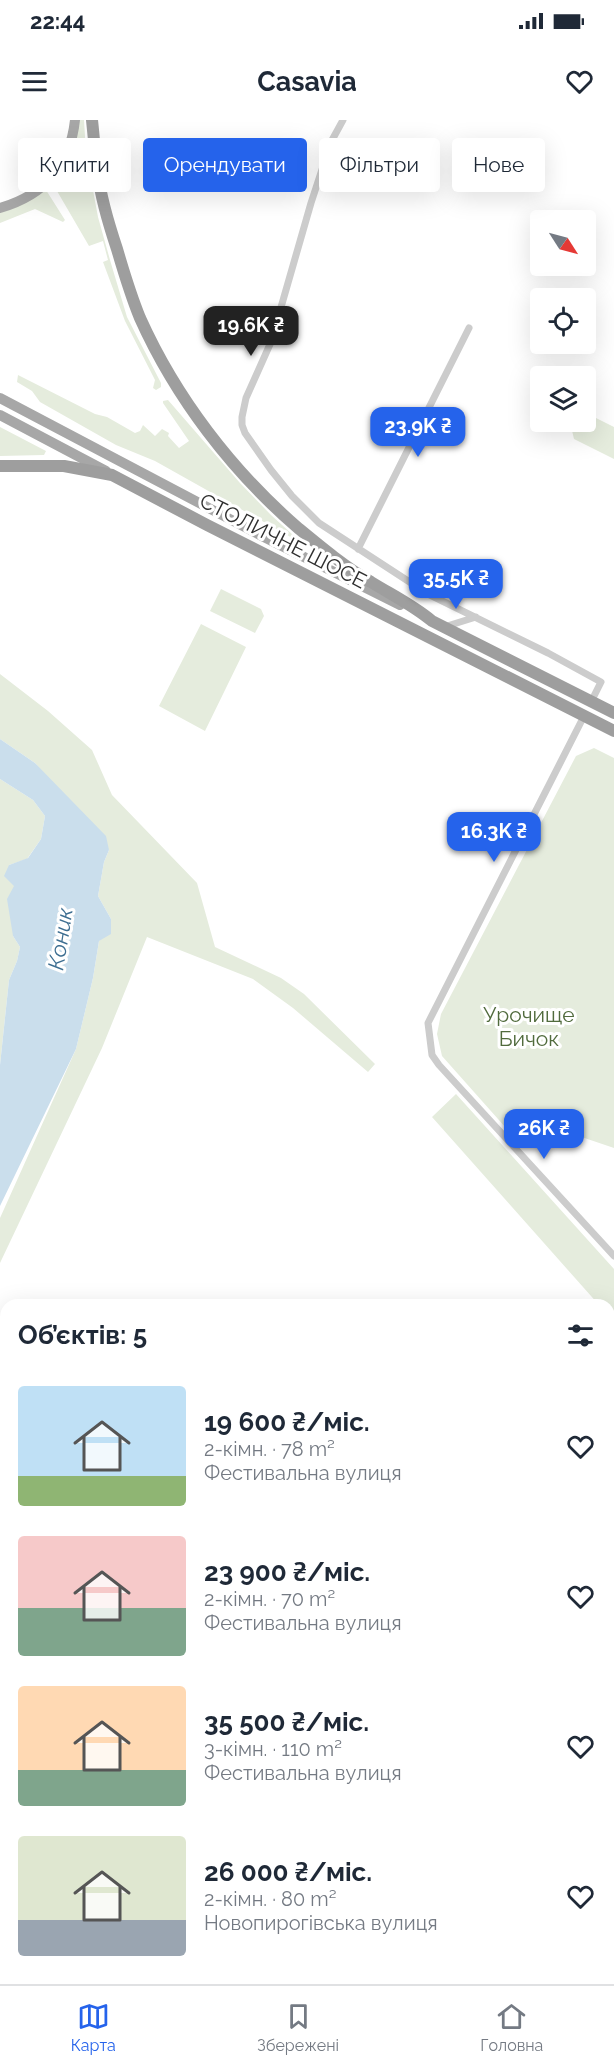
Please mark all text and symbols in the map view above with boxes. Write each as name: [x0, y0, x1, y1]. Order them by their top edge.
text: 22:44: [30, 8, 85, 34]
icon: menu: [18, 65, 51, 98]
icon: heart: [563, 65, 596, 98]
text: Casavia: [257, 66, 357, 97]
chip: Купити: [18, 138, 131, 192]
chip: Орендувати: [143, 138, 307, 192]
chip: Фільтри: [319, 138, 440, 192]
chip: Нове: [452, 138, 545, 192]
north arrow: [530, 210, 596, 276]
map controls: [530, 210, 596, 432]
button: locate: [530, 288, 596, 354]
pin: 19.6K ₴: [196, 306, 306, 357]
text: 19.6K ₴: [218, 313, 284, 337]
button: layers: [530, 366, 596, 432]
pin: 23.9K ₴: [363, 407, 473, 458]
text: 23.9K ₴: [384, 414, 452, 438]
street label: СТОЛИЧНЕ ШОСЕ: [196, 488, 371, 593]
pin: 35.5K ₴: [401, 559, 511, 610]
text: 35.5K ₴: [423, 566, 489, 590]
pin: 16.3K ₴: [439, 812, 549, 863]
text: 16.3K ₴: [461, 819, 527, 843]
water label: Коник: [42, 906, 78, 972]
park label: Урочище Бичок: [483, 1002, 575, 1051]
pin: 26K ₴: [502, 1109, 586, 1160]
text: 26K ₴: [518, 1116, 570, 1140]
icon: filters: [564, 1319, 597, 1352]
text: Об’єктів: 5: [18, 1320, 147, 1350]
text: 19 600 ₴/міс.: [204, 1407, 370, 1437]
icon: home: [66, 1410, 138, 1482]
icon: heart: [564, 1430, 597, 1463]
text: 2-кімн. · 78 m²: [204, 1437, 335, 1461]
text: Фестивальна вулиця: [204, 1461, 402, 1485]
text: 23 900 ₴/міс.: [204, 1557, 370, 1587]
icon: home: [66, 1560, 138, 1632]
icon: heart: [564, 1580, 597, 1613]
text: 2-кімн. · 70 m²: [204, 1587, 335, 1611]
text: Фестивальна вулиця: [204, 1611, 402, 1635]
text: 35 500 ₴/міс.: [204, 1707, 369, 1737]
icon: home: [66, 1710, 138, 1782]
icon: heart: [564, 1730, 597, 1763]
text: 3-кімн. · 110 m²: [204, 1737, 342, 1761]
text: Фестивальна вулиця: [204, 1761, 402, 1785]
text: 26 000 ₴/міс.: [204, 1857, 372, 1887]
icon: home: [66, 1860, 138, 1932]
icon: heart: [564, 1880, 597, 1913]
text: 2-кімн. · 80 m²: [204, 1887, 336, 1911]
text: Новопирогівська вулиця: [204, 1911, 438, 1935]
tab: Карта: [71, 2000, 116, 2055]
tab: Збережені: [257, 2000, 339, 2055]
tab: Головна: [480, 2000, 543, 2055]

